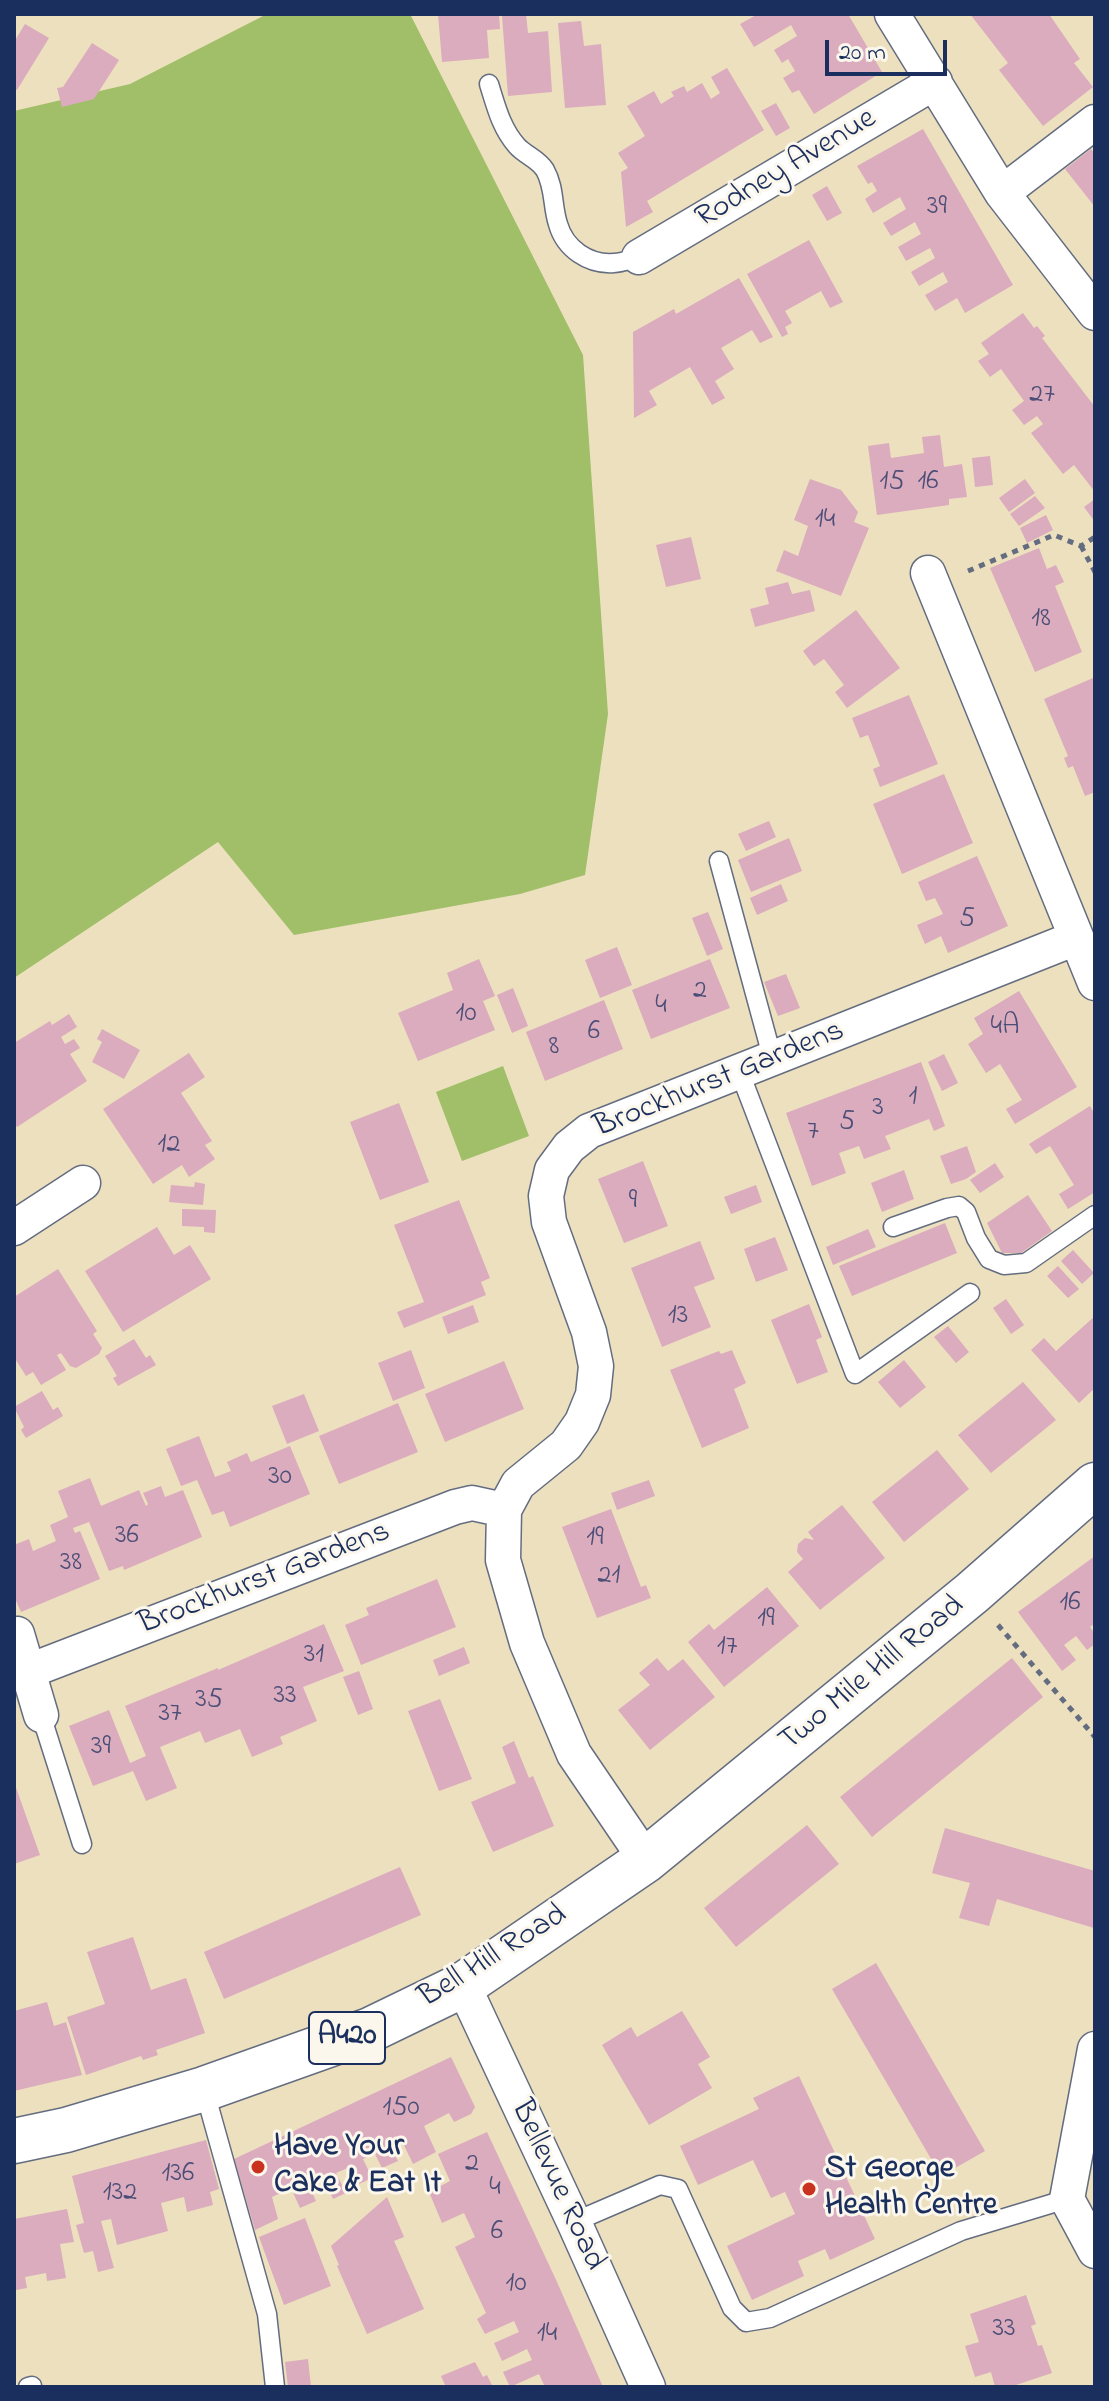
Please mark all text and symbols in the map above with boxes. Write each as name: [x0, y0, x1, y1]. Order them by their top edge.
scale bar: [829, 24, 951, 74]
text: 20 m: [839, 36, 886, 71]
street label: Rodney Avenue: [690, 101, 884, 239]
house number: 39: [927, 191, 947, 225]
house number: 27: [1029, 379, 1055, 413]
house number: 15: [880, 466, 904, 500]
house number: 16: [917, 466, 939, 500]
house number: 14: [815, 504, 835, 538]
house number: 18: [1031, 603, 1051, 637]
house number: 5: [959, 903, 975, 937]
house number: 2: [693, 975, 707, 1009]
house number: 4: [655, 990, 667, 1024]
house number: 10: [456, 998, 476, 1032]
house number: 4A: [991, 1011, 1019, 1045]
street label: Brockhurst Gardens: [589, 1013, 851, 1149]
house number: 6: [588, 1016, 600, 1050]
house number: 8: [549, 1031, 559, 1065]
house number: 1: [909, 1081, 917, 1115]
house number: 3: [872, 1092, 884, 1126]
house number: 5: [839, 1106, 855, 1140]
house number: 7: [807, 1116, 819, 1150]
house number: 12: [158, 1129, 180, 1163]
house number: 9: [629, 1185, 637, 1219]
house number: 13: [668, 1300, 688, 1334]
house number: 30: [268, 1461, 292, 1495]
street label: Brockhurst Gardens: [134, 1514, 396, 1646]
house number: 36: [115, 1520, 139, 1554]
house number: 19: [586, 1522, 604, 1556]
house number: 38: [60, 1547, 82, 1581]
house number: 21: [598, 1560, 620, 1594]
house number: 16: [1059, 1587, 1081, 1621]
street label: Two Mile Hill Road: [773, 1589, 973, 1761]
house number: 19: [757, 1603, 775, 1637]
house number: 17: [717, 1631, 737, 1665]
house number: 31: [304, 1639, 324, 1673]
house number: 33: [273, 1680, 297, 1714]
house number: 35: [195, 1684, 223, 1718]
house number: 37: [158, 1698, 182, 1732]
house number: 39: [91, 1731, 111, 1765]
street label: Bell Hill Road: [413, 1897, 575, 2019]
road number: A420: [309, 2012, 385, 2064]
house number: 150: [382, 2092, 420, 2126]
street label: Bellevue Road: [500, 2095, 612, 2277]
place label: Have Your Cake & Eat It: [274, 2130, 442, 2205]
house number: 2: [465, 2148, 479, 2182]
place label: St George Health Centre: [825, 2152, 997, 2227]
house number: 136: [162, 2158, 194, 2192]
marker: Have Your Cake & Eat It: [249, 2158, 267, 2176]
house number: 4: [489, 2172, 501, 2206]
house number: 132: [103, 2177, 137, 2211]
marker: St George Health Centre: [800, 2180, 818, 2198]
house number: 6: [491, 2216, 503, 2250]
house number: 10: [506, 2268, 526, 2302]
house number: 33: [992, 2313, 1016, 2347]
house number: 14: [537, 2318, 557, 2352]

